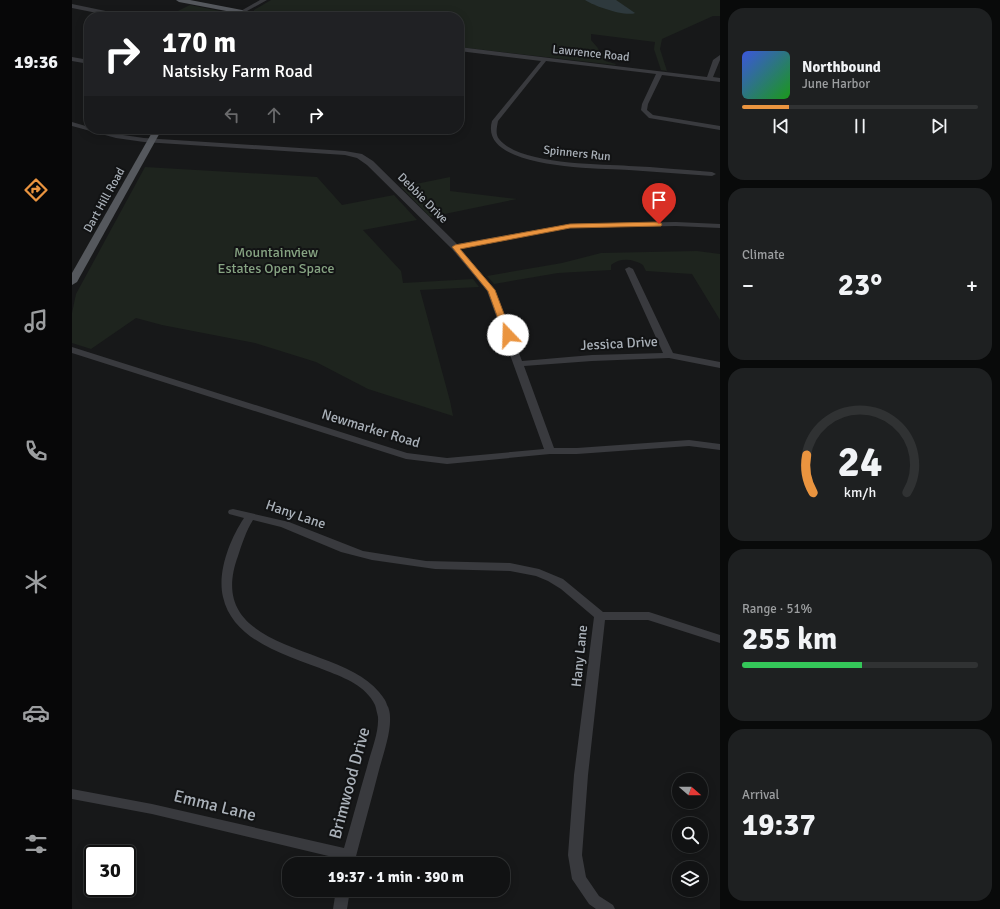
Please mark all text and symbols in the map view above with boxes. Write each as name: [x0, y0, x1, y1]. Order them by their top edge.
text: 170 m: [162, 26, 236, 60]
icon: right: [96, 28, 148, 80]
street label: Lawrence Road: [552, 42, 630, 65]
text: 19:36: [14, 51, 58, 73]
text: Northbound: [802, 58, 881, 76]
text: Natsisky Farm Road: [162, 60, 313, 82]
text: June Harbor: [802, 76, 870, 92]
icon: left: [221, 104, 243, 126]
icon: ahead: [263, 104, 285, 126]
icon: right: [305, 104, 327, 126]
icon: previous: [770, 115, 792, 137]
icon: pause: [849, 115, 871, 137]
icon: next: [928, 115, 950, 137]
street label: Spinners Run: [542, 142, 611, 164]
street label: Dart Hill Road: [80, 165, 128, 235]
street label: Debbie Drive: [394, 170, 451, 227]
icon: directions: [22, 176, 50, 204]
pin: [642, 183, 676, 224]
icon: arrive: [648, 189, 670, 211]
park label: Mountainview Estates Open Space: [217, 244, 335, 277]
text: Climate: [742, 247, 785, 263]
text: 23°: [838, 267, 882, 304]
text: −: [742, 272, 754, 299]
text: +: [966, 272, 978, 299]
icon: music: [22, 307, 50, 335]
position arrow: [487, 314, 529, 356]
street label: Jessica Drive: [580, 333, 658, 354]
street label: Newmarker Road: [320, 405, 422, 451]
text: 24: [838, 436, 882, 487]
icon: phone: [22, 437, 50, 465]
text: km/h: [844, 483, 876, 500]
street label: Hany Lane: [264, 496, 328, 533]
icon: climate: [22, 568, 50, 596]
text: Range · 51%: [742, 601, 812, 617]
text: 255 km: [742, 621, 837, 658]
street label: Hany Lane: [568, 624, 591, 688]
icon: car: [22, 699, 50, 727]
street label: Brimwood Drive: [324, 725, 375, 841]
north arrow: [672, 773, 708, 809]
map controls: [672, 773, 708, 897]
street label: Emma Lane: [171, 785, 258, 826]
text: Arrival: [742, 787, 779, 803]
text: 19:37: [742, 807, 816, 844]
button: search: [672, 817, 708, 853]
icon: filters: [22, 830, 50, 858]
speed limit sign: 30: [84, 845, 136, 897]
button: layers: [672, 861, 708, 897]
text: 19:37 · 1 min · 390 m: [328, 868, 464, 886]

